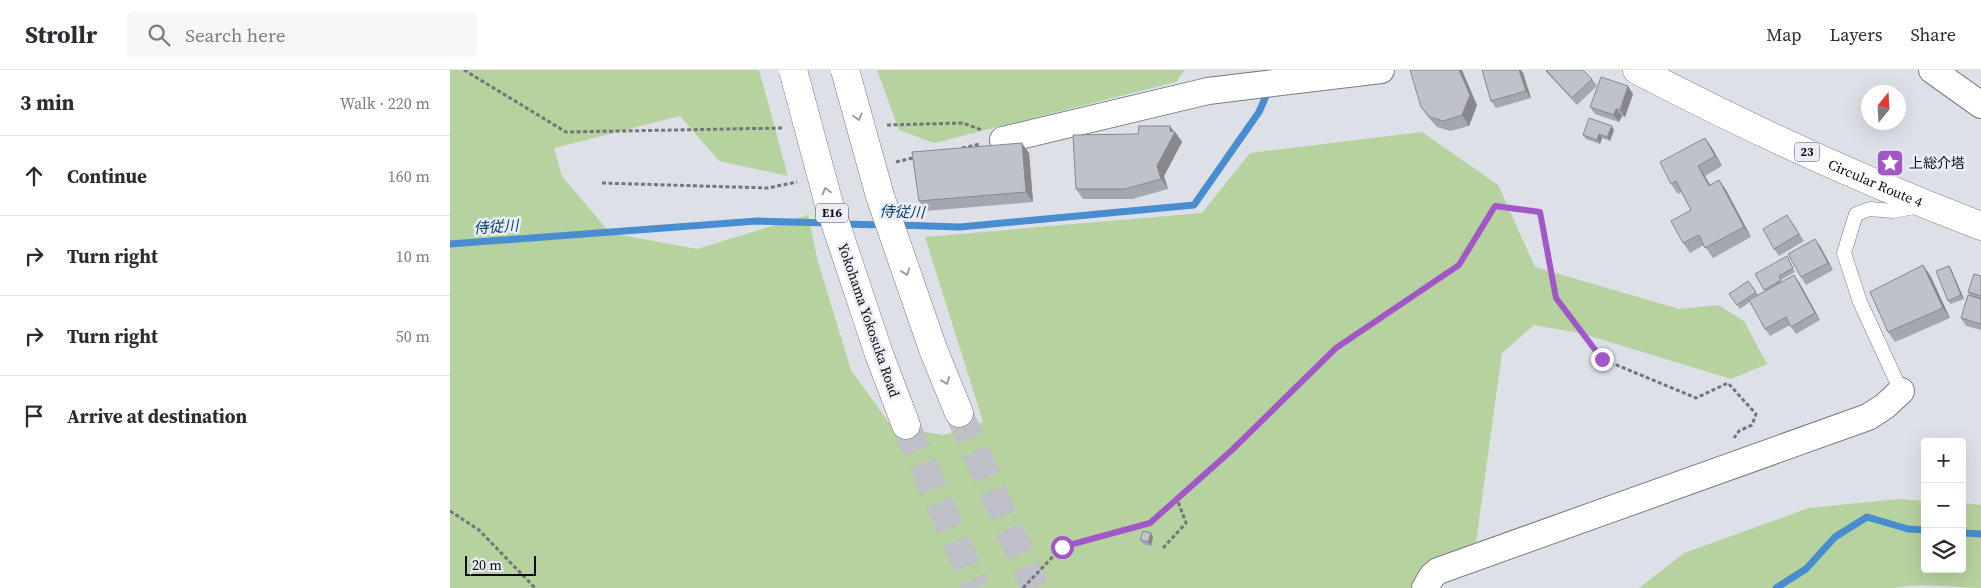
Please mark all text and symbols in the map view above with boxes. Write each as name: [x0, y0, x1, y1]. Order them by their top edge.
search box: [127, 12, 477, 57]
text: Strollr: [25, 18, 97, 51]
icon: search: [145, 21, 173, 49]
text: Search here: [185, 22, 285, 48]
text: Map: [1766, 22, 1801, 47]
text: Layers: [1829, 22, 1882, 47]
text: Share: [1910, 22, 1956, 47]
north arrow: [1861, 85, 1906, 130]
text: 3 min: [20, 88, 75, 117]
text: Walk · 220 m: [340, 92, 430, 114]
one-way arrow: [852, 113, 863, 121]
road number: 23: [1794, 142, 1820, 161]
place icon: 上総介塔: [1875, 148, 1905, 178]
place label: 上総介塔: [1909, 153, 1965, 173]
street label: Circular Route 4: [1825, 154, 1926, 212]
icon: ahead: [20, 162, 48, 190]
text: Continue: [67, 163, 147, 189]
text: 160 m: [388, 165, 430, 187]
one-way arrow: [821, 187, 831, 195]
water label: 侍従川: [879, 200, 927, 223]
road number: E16: [816, 204, 848, 222]
water label: 侍従川: [473, 214, 521, 239]
street label: Yokohama Yokosuka Road: [833, 240, 905, 400]
icon: right: [20, 242, 48, 270]
text: Turn right: [67, 243, 158, 269]
text: 10 m: [396, 245, 430, 267]
one-way arrow: [900, 267, 910, 276]
icon: right: [20, 322, 48, 350]
text: Turn right: [67, 323, 158, 349]
text: 50 m: [396, 325, 430, 347]
route end: [1591, 348, 1614, 371]
one-way arrow: [939, 376, 950, 385]
icon: arrive: [20, 402, 48, 430]
text: Arrive at destination: [67, 403, 247, 429]
map controls: [1921, 438, 1966, 573]
button: +: [1921, 438, 1966, 483]
button: −: [1921, 483, 1966, 528]
button: layers: [1921, 528, 1966, 573]
route start: [1051, 536, 1074, 559]
scale bar: [465, 553, 536, 576]
text: 20 m: [472, 555, 502, 575]

